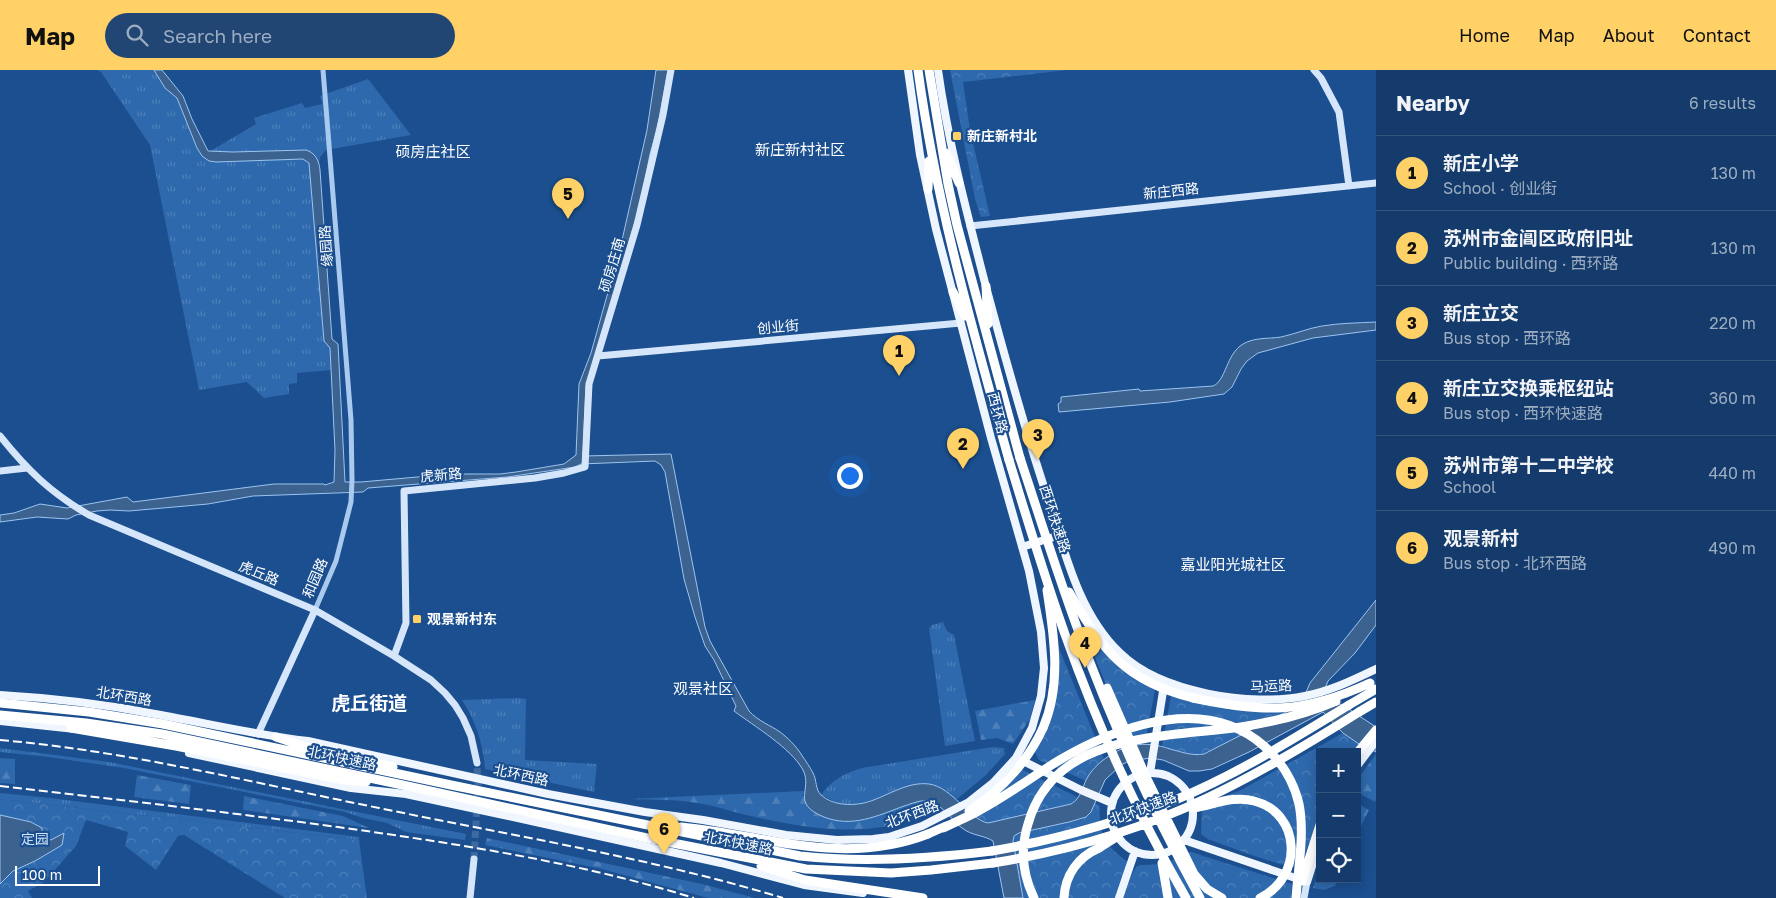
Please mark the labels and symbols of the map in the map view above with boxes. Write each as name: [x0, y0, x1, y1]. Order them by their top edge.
place label: 新庄新村北: [967, 127, 1037, 144]
marker: 新庄新村北: [951, 130, 963, 142]
district label: 新庄新村社区: [755, 140, 845, 158]
district label: 硕房庄社区: [395, 142, 471, 160]
pin: 5: [552, 178, 584, 219]
street label: 新庄西路: [1142, 179, 1200, 202]
street label: 缘园路: [316, 224, 335, 268]
street label: 硕房庄南: [595, 236, 628, 294]
street label: 创业街: [756, 316, 800, 337]
pin: 1: [883, 335, 915, 376]
street label: 西环路: [985, 390, 1012, 435]
pin: 3: [1022, 419, 1054, 460]
pin: 2: [947, 428, 979, 469]
your location: [837, 463, 863, 489]
street label: 虎新路: [419, 464, 463, 485]
street label: 西环快速路: [1037, 483, 1074, 555]
street label: 和园路: [299, 555, 331, 600]
district label: 嘉业阳光城社区: [1180, 555, 1286, 573]
street label: 虎丘路: [237, 557, 282, 589]
place label: 观景新村东: [427, 610, 497, 627]
marker: 观景新村东: [411, 613, 423, 625]
pin: 4: [1069, 627, 1101, 668]
street label: 马运路: [1250, 676, 1292, 695]
district label: 观景社区: [673, 679, 733, 697]
street label: 北环西路: [95, 683, 153, 708]
district label: 虎丘街道: [331, 691, 407, 714]
street label: 北环快速路: [306, 742, 378, 773]
street label: 北环西路: [492, 760, 550, 789]
street label: 北环快速路: [1107, 788, 1179, 827]
street label: 北环西路: [883, 796, 941, 831]
pin: 6: [648, 813, 680, 854]
street label: 北环快速路: [702, 827, 774, 858]
park label: 定园: [21, 830, 49, 847]
scale bar: [15, 863, 100, 886]

